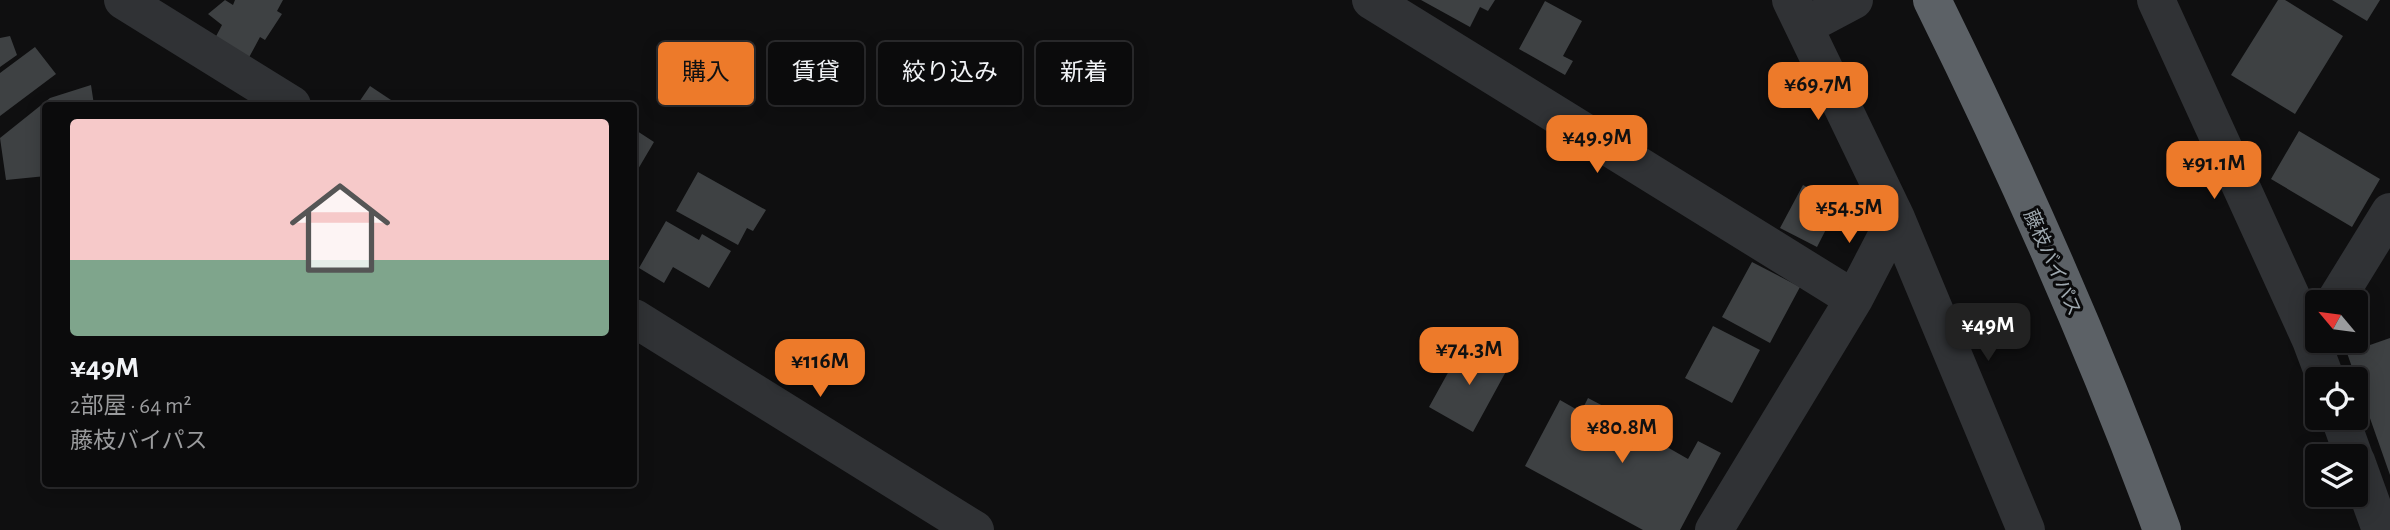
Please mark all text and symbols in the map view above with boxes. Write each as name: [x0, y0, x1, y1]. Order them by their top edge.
chip: 購入: [658, 42, 754, 105]
chip: 賃貸: [768, 42, 864, 105]
chip: 絞り込み: [878, 42, 1022, 105]
chip: 新着: [1036, 42, 1132, 105]
pin: ¥69.7M: [1761, 62, 1875, 122]
text: ¥69.7M: [1784, 73, 1852, 96]
pin: ¥49.9M: [1540, 116, 1654, 175]
text: ¥49.9M: [1562, 126, 1632, 149]
pin: ¥91.1M: [2157, 142, 2271, 201]
text: ¥91.1M: [2182, 152, 2246, 175]
icon: home: [277, 165, 403, 291]
pin: ¥54.5M: [1792, 186, 1906, 245]
text: ¥54.5M: [1815, 196, 1883, 219]
street label: 藤枝バイパス: [2020, 206, 2086, 319]
north arrow: [2305, 290, 2368, 354]
map controls: [2305, 290, 2368, 507]
pin: ¥49M: [1947, 304, 2029, 363]
text: ¥49M: [1961, 314, 2015, 337]
pin: ¥74.3M: [1412, 328, 1526, 387]
text: ¥74.3M: [1435, 338, 1503, 361]
pin: ¥116M: [771, 340, 869, 399]
text: ¥116M: [791, 350, 849, 373]
text: ¥49M: [70, 353, 139, 383]
button: locate: [2305, 367, 2368, 430]
text: 2部屋 · 64 m²: [70, 395, 191, 418]
pin: ¥80.8M: [1565, 406, 1679, 465]
text: ¥80.8M: [1587, 416, 1657, 439]
text: 藤枝バイパス: [70, 430, 208, 453]
button: layers: [2305, 444, 2368, 507]

